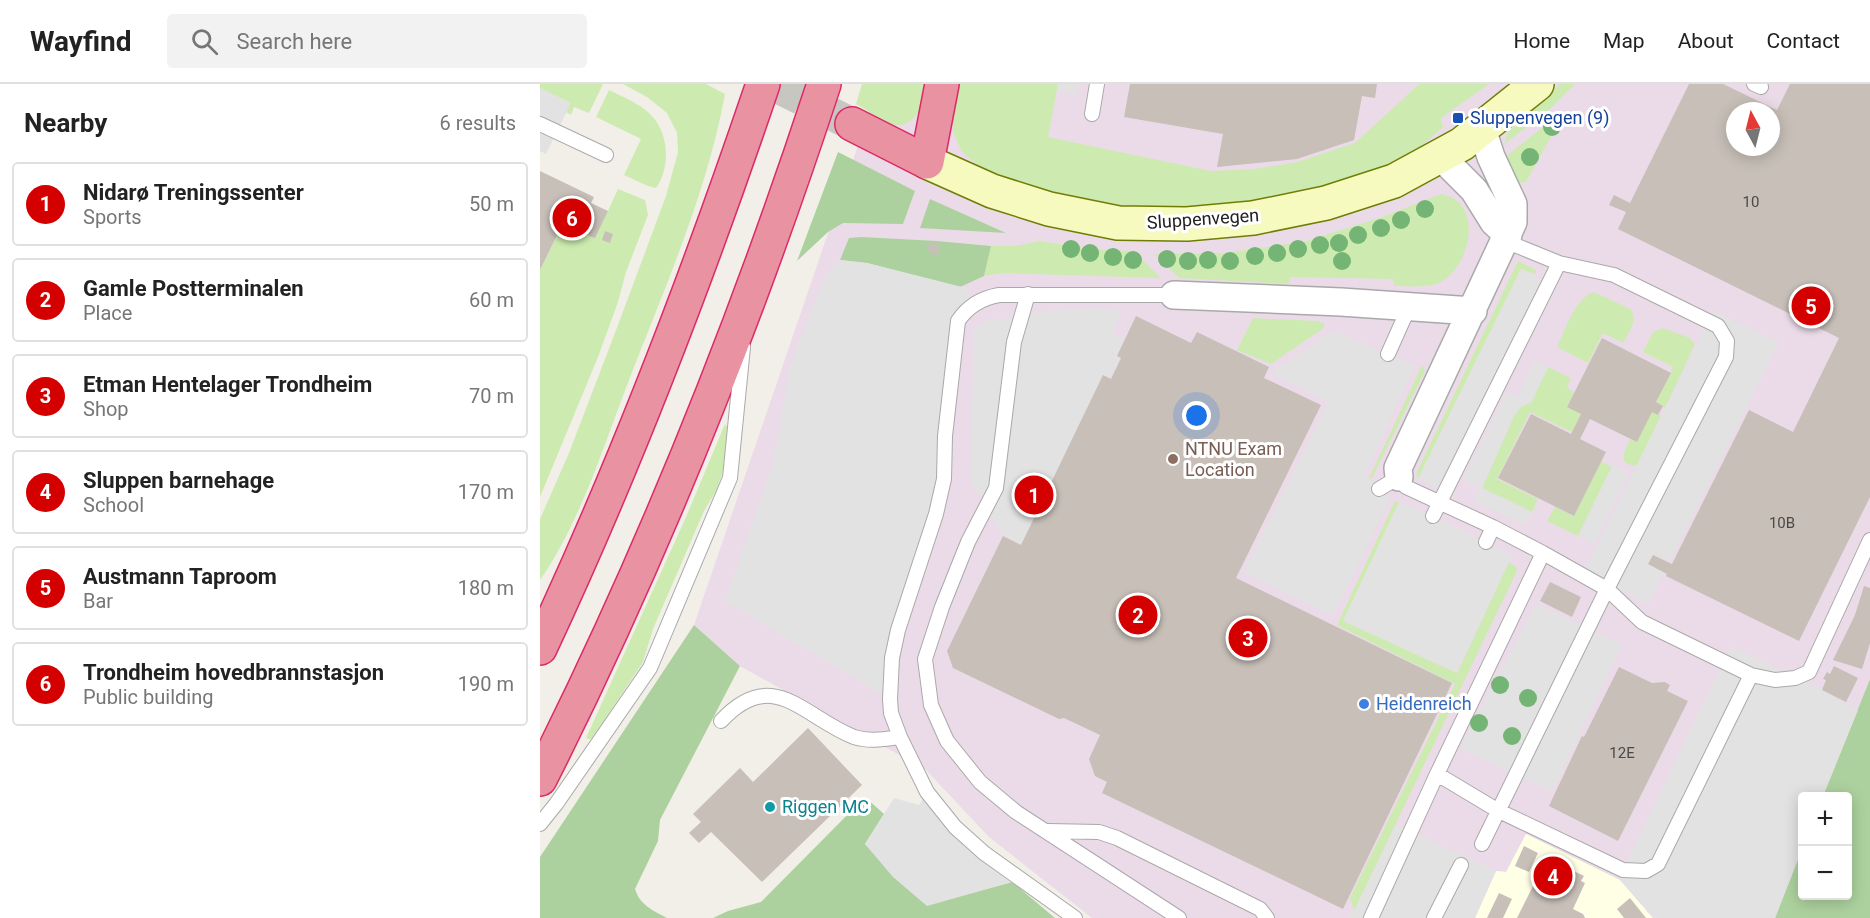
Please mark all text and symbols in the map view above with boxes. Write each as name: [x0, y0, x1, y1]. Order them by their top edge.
search box: [167, 14, 587, 68]
text: Wayfind: [30, 25, 131, 58]
icon: search: [188, 25, 221, 58]
text: Search here: [236, 29, 352, 54]
text: Home: [1514, 29, 1570, 53]
text: Map: [1603, 29, 1645, 53]
text: About: [1678, 29, 1734, 53]
text: Contact: [1767, 29, 1840, 53]
north arrow: [1726, 102, 1780, 156]
place label: Sluppenvegen (9): [1470, 107, 1609, 129]
text: Nearby: [24, 108, 107, 138]
text: 6 results: [440, 111, 516, 135]
marker: Sluppenvegen (9): [1451, 111, 1465, 125]
text: Nidarø Treningssenter: [83, 180, 304, 205]
text: 1: [40, 192, 51, 216]
text: 50 m: [469, 192, 514, 216]
house number: 10: [1743, 193, 1759, 211]
pin: 6: [552, 196, 591, 240]
street label: Sluppenvegen: [1146, 204, 1260, 233]
text: Sports: [83, 205, 142, 229]
text: Gamle Postterminalen: [83, 276, 304, 301]
pin: 5: [1792, 284, 1830, 328]
text: 2: [40, 288, 51, 312]
text: 60 m: [469, 288, 514, 312]
text: Place: [83, 301, 132, 325]
text: Etman Hentelager Trondheim: [83, 372, 372, 397]
text: 3: [40, 384, 51, 408]
text: 70 m: [469, 384, 514, 408]
text: Shop: [83, 397, 129, 421]
your location: [1182, 401, 1211, 430]
place label: NTNU Exam Location: [1185, 438, 1282, 480]
marker: NTNU Exam Location: [1166, 452, 1180, 466]
text: Sluppen barnehage: [83, 468, 274, 493]
pin: 1: [1014, 472, 1054, 518]
text: 4: [40, 480, 51, 504]
text: 170 m: [458, 480, 514, 504]
text: School: [83, 493, 144, 517]
house number: 10B: [1769, 514, 1795, 532]
text: Austmann Taproom: [83, 564, 277, 589]
text: 5: [40, 576, 51, 600]
text: 180 m: [458, 576, 514, 600]
text: Bar: [83, 589, 113, 613]
pin: 2: [1118, 592, 1158, 638]
pin: 3: [1228, 616, 1268, 660]
text: Trondheim hovedbrannstasjon: [83, 660, 384, 685]
text: 6: [40, 672, 51, 696]
text: 190 m: [458, 672, 514, 696]
text: Public building: [83, 685, 213, 709]
place label: Heidenreich: [1376, 693, 1472, 714]
marker: Heidenreich: [1357, 697, 1371, 711]
house number: 12E: [1609, 744, 1635, 762]
map controls: [1798, 792, 1852, 900]
button: +: [1798, 792, 1852, 846]
place label: Riggen MC: [782, 796, 869, 817]
marker: Riggen MC: [763, 800, 777, 814]
button: −: [1798, 846, 1852, 900]
pin: 4: [1534, 854, 1572, 898]

